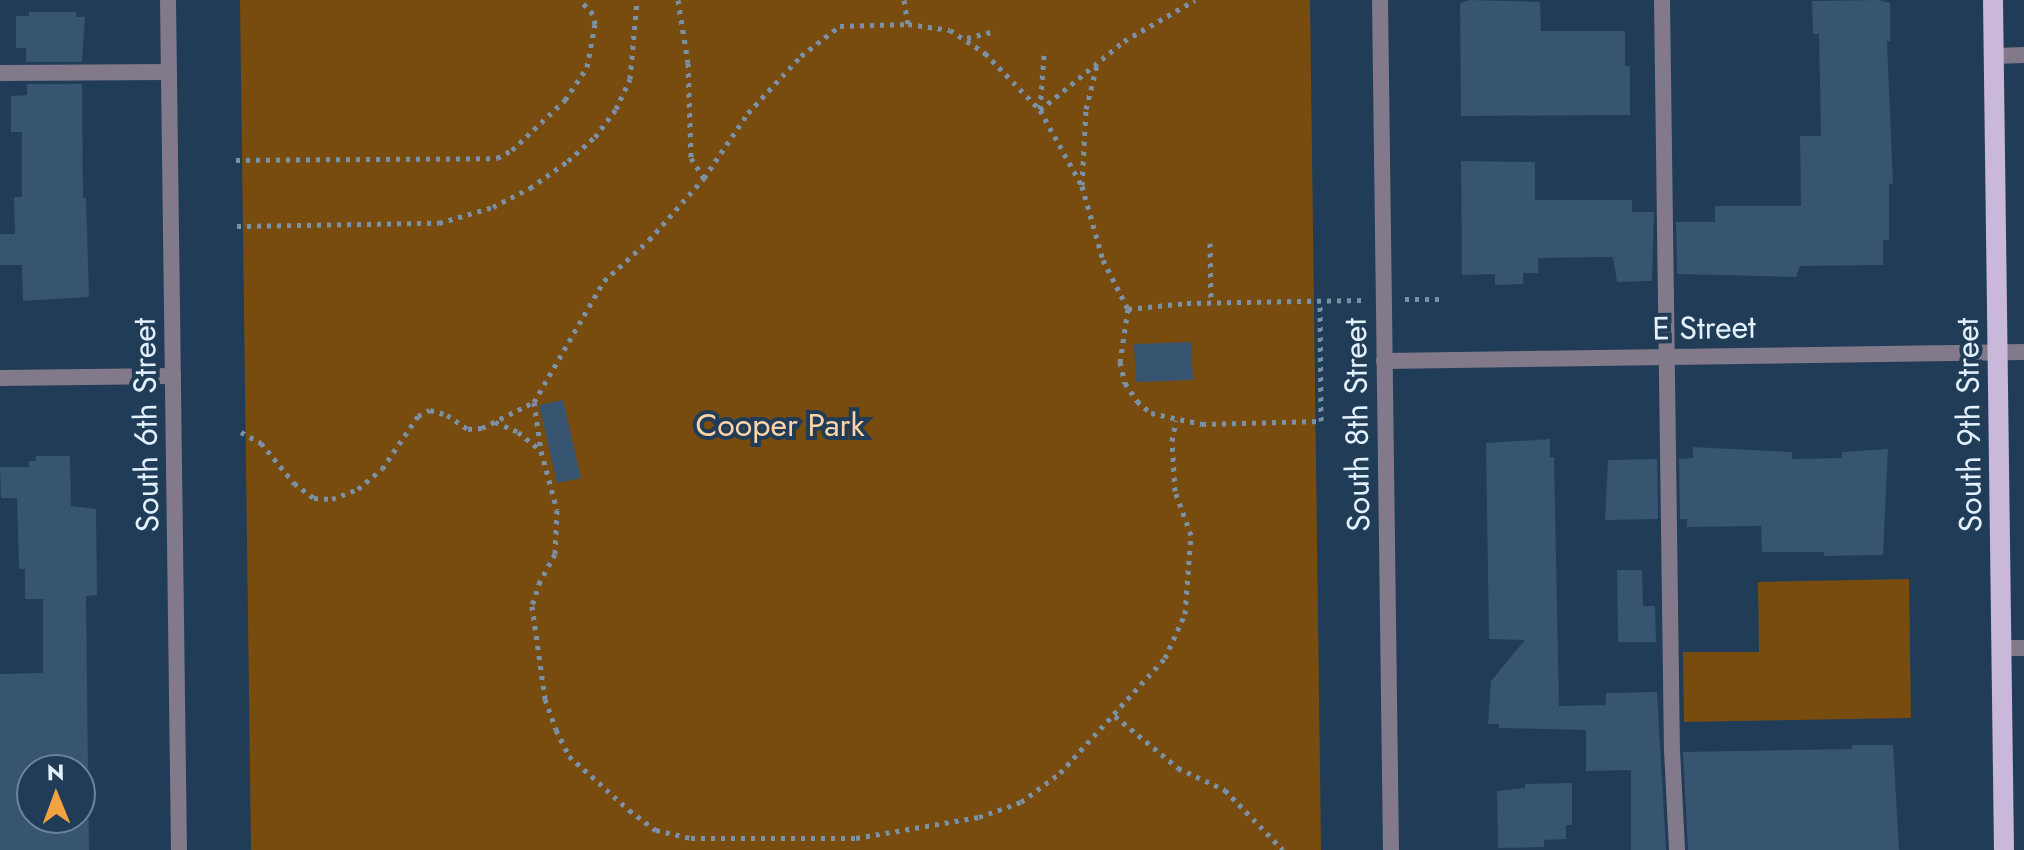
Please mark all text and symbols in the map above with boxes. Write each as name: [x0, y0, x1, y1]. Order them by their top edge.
street label: E Street: [1652, 308, 1756, 348]
street label: South 6th Street: [125, 317, 167, 533]
street label: South 9th Street: [1948, 317, 1990, 533]
street label: South 8th Street: [1336, 318, 1378, 532]
park label: Cooper Park: [695, 406, 865, 444]
north arrow: [16, 754, 96, 834]
text: N: [47, 756, 65, 788]

